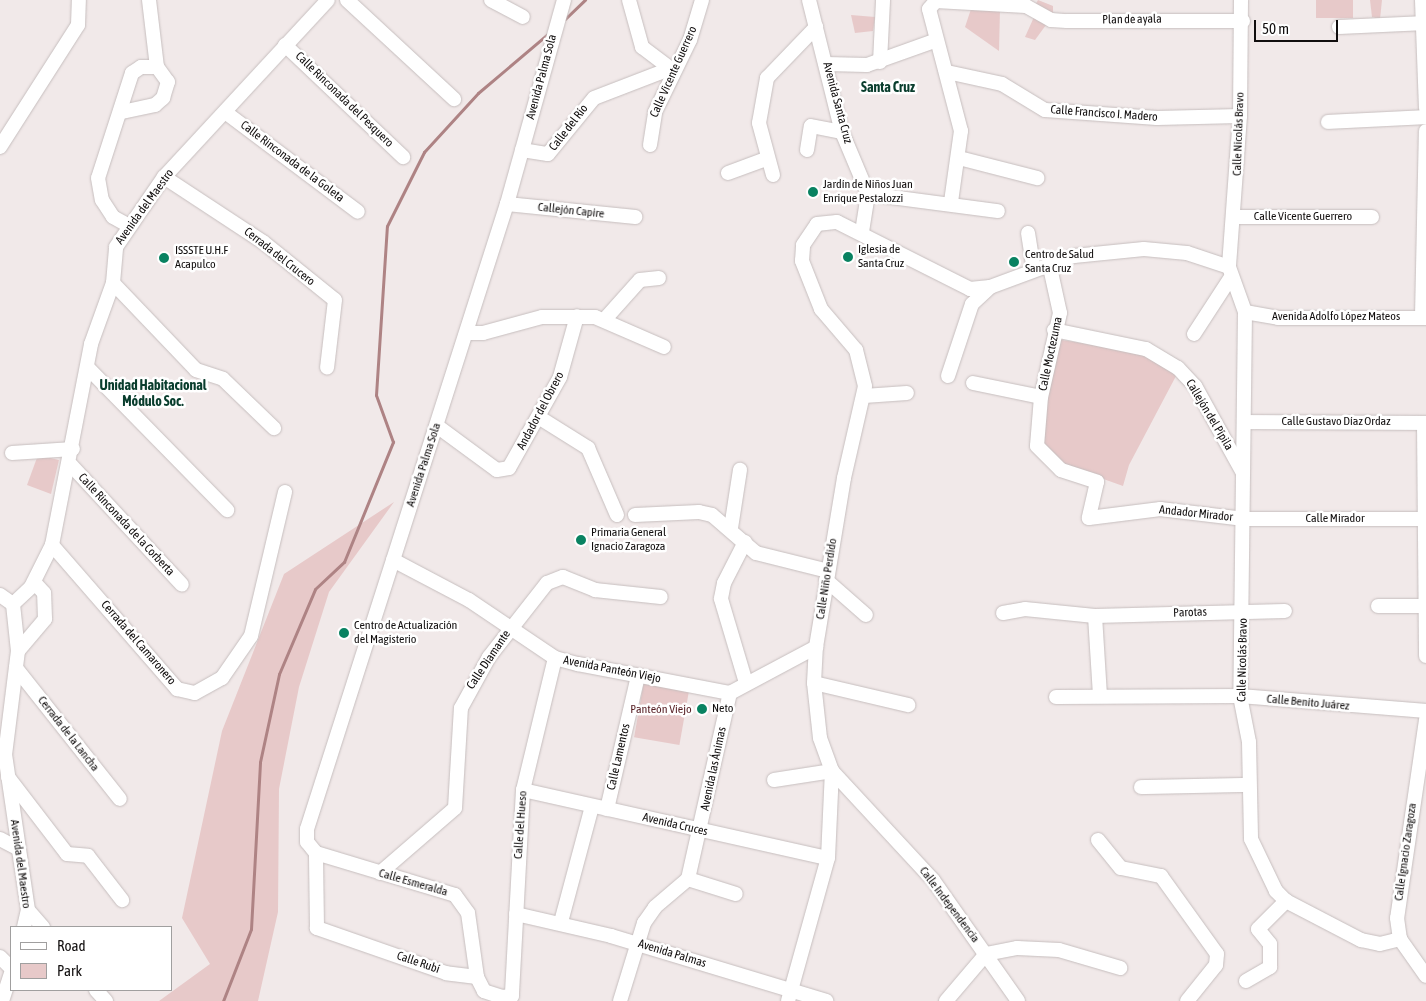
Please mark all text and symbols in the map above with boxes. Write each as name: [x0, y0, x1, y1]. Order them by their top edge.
scale bar: [1256, 10, 1340, 42]
street label: Plan de ayala: [1102, 12, 1162, 28]
text: 50 m: [1262, 20, 1289, 37]
street label: Calle Vicente Guerrero: [647, 24, 701, 120]
street label: Avenida Palma Sola: [524, 33, 560, 121]
street label: Calle Rinconada del Pesquero: [292, 49, 396, 151]
street label: Avenida Santa Cruz: [819, 61, 855, 145]
district label: Santa Cruz: [861, 79, 915, 95]
street label: Calle Nicolás Bravo: [1230, 92, 1248, 176]
street label: Calle del Río: [546, 102, 592, 154]
street label: Calle Francisco I. Madero: [1050, 103, 1158, 125]
street label: Calle Rinconada de la Goleta: [237, 118, 347, 206]
street label: Avenida del Maestro: [113, 167, 177, 247]
place label: Jardín de Niños Juan Enrique Pestalozzi: [823, 178, 913, 206]
marker: Jardín de Niños Juan Enrique Pestalozzi: [807, 186, 819, 198]
street label: Callejón Capire: [537, 200, 605, 222]
street label: Calle Vicente Guerrero: [1254, 210, 1352, 224]
street label: Cerrada del Crucero: [241, 225, 317, 289]
place label: Iglesia de Santa Cruz: [858, 243, 904, 271]
place label: ISSSTE U.H.F Acapulco: [175, 244, 228, 272]
place label: Centro de Salud Santa Cruz: [1025, 248, 1094, 276]
marker: ISSSTE U.H.F Acapulco: [157, 251, 171, 265]
marker: Iglesia de Santa Cruz: [842, 251, 854, 263]
marker: Centro de Salud Santa Cruz: [1007, 255, 1021, 269]
street label: Avenida Adolfo López Mateos: [1272, 310, 1400, 324]
street label: Calle Moctezuma: [1036, 316, 1066, 392]
street label: Andador del Obrero: [514, 370, 568, 452]
district label: Unidad Habitacional Módulo Soc.: [99, 377, 207, 410]
street label: Callejón del Pípila: [1182, 377, 1236, 453]
street label: Calle Gustavo Díaz Ordaz: [1281, 415, 1391, 429]
street label: Avenida Palma Sola: [404, 421, 444, 509]
street label: Calle Rinconada de la Corberta: [75, 471, 177, 579]
street label: Andador Mirador: [1158, 503, 1234, 525]
street label: Calle Mirador: [1306, 512, 1364, 526]
place label: Primaria General Ignacio Zaragoza: [591, 526, 666, 554]
marker: Primaria General Ignacio Zaragoza: [575, 534, 587, 546]
street label: Calle Niño Perdido: [813, 537, 841, 621]
street label: Cerrada del Camaronero: [97, 598, 179, 688]
street label: Parotas: [1173, 605, 1207, 621]
street label: Calle Nicolás Bravo: [1235, 618, 1251, 702]
place label: Centro de Actualización del Magisterio: [354, 619, 457, 647]
marker: Centro de Actualización del Magisterio: [338, 627, 350, 639]
street label: Calle Diamante: [464, 628, 514, 692]
street label: Avenida Panteón Viejo: [562, 653, 662, 687]
street label: Calle Benito Juárez: [1266, 692, 1350, 714]
street label: Cerrada de la Lancha: [34, 694, 102, 774]
place label: Neto: [712, 702, 734, 716]
park label: Panteón Viejo: [630, 703, 692, 717]
marker: Neto: [696, 703, 708, 715]
street label: Calle Lamentos: [604, 722, 634, 792]
street label: Avenida las Ánimas: [698, 726, 730, 812]
street label: Calle del Hueso: [511, 790, 531, 860]
street label: Calle Ignacio Zaragoza: [1392, 802, 1420, 902]
street label: Avenida Cruces: [641, 811, 709, 839]
street label: Avenida del Maestro: [7, 819, 33, 909]
street label: Calle Independencia: [916, 864, 982, 946]
street label: Calle Esmeralda: [377, 866, 449, 900]
legend: [10, 926, 172, 991]
text: Road: [57, 937, 86, 954]
street label: Avenida Palmas: [636, 937, 708, 971]
street label: Calle Rubí: [395, 949, 441, 977]
text: Park: [57, 962, 82, 979]

